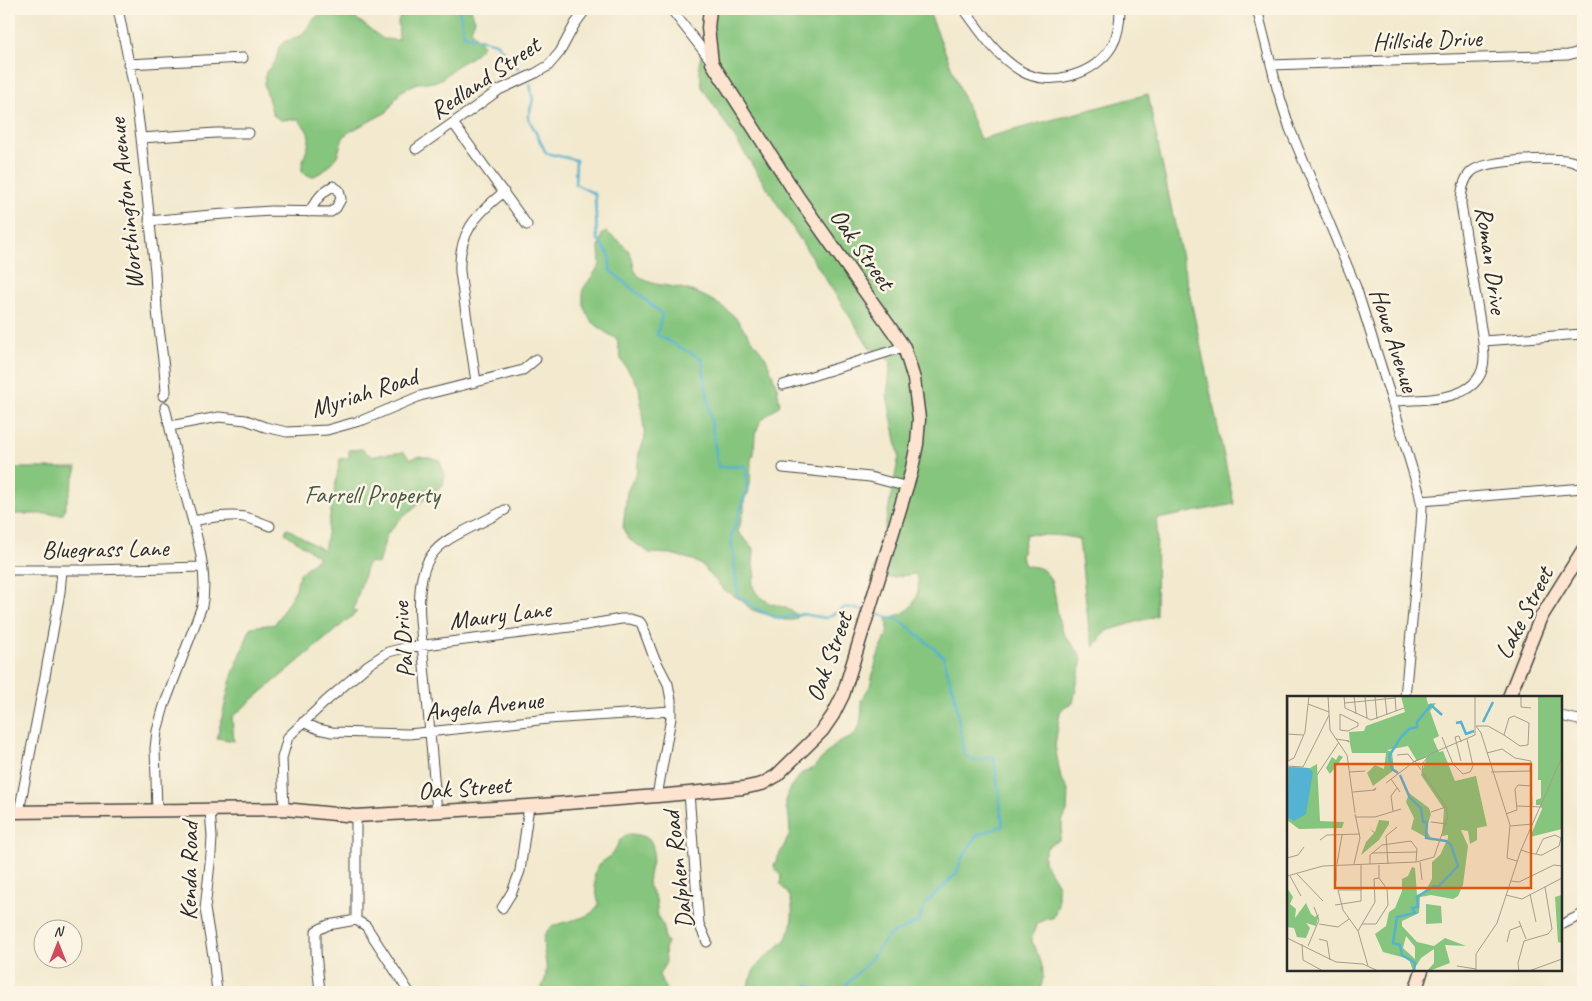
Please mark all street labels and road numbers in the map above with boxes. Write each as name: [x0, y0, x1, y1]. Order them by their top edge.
street label: Hillside Drive: [1372, 22, 1484, 58]
street label: Redland Street: [424, 28, 549, 127]
street label: Worthington Avenue: [101, 115, 151, 291]
street label: Oak Street: [822, 202, 903, 298]
street label: Roman Drive: [1468, 204, 1515, 317]
street label: Howe Avenue: [1362, 284, 1426, 398]
street label: Myriah Road: [307, 359, 425, 425]
street label: Bluegrass Lane: [41, 532, 171, 566]
street label: Lake Street: [1487, 559, 1562, 664]
street label: Maury Lane: [447, 593, 554, 637]
street label: Pal Drive: [384, 599, 422, 679]
street label: Oak Street: [798, 606, 861, 706]
street label: Angela Avenue: [423, 684, 546, 728]
street label: Oak Street: [417, 769, 514, 807]
street label: Dalphen Road: [654, 805, 701, 931]
street label: Kenda Road: [172, 818, 206, 921]

